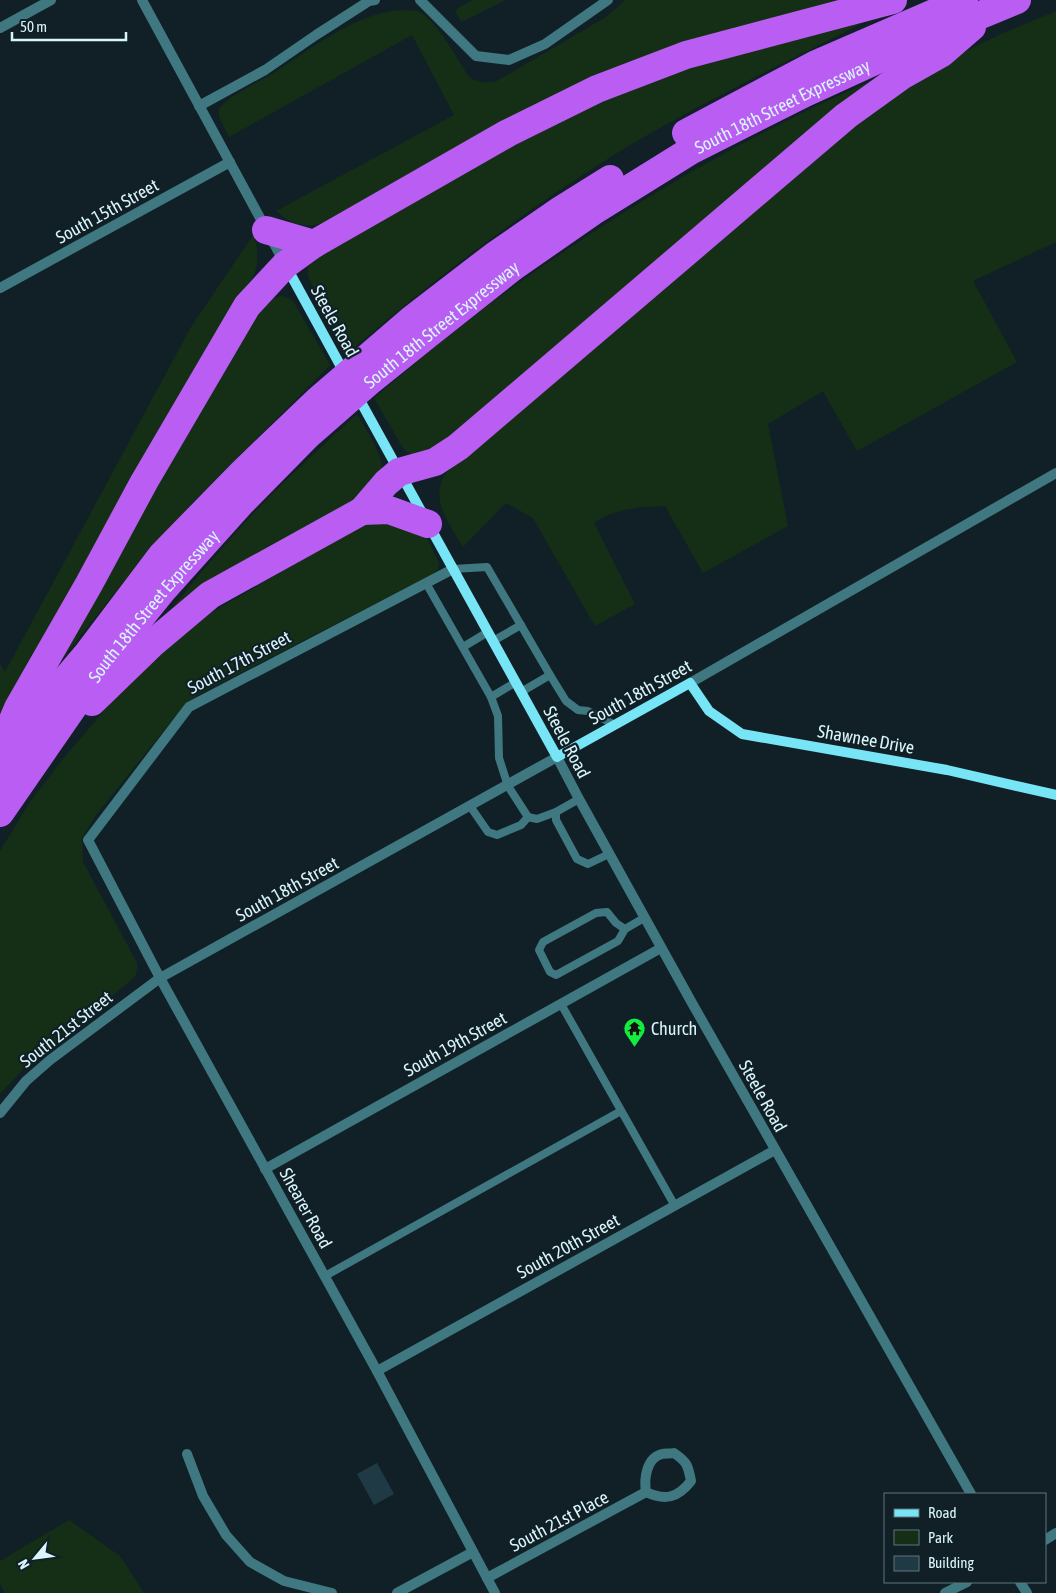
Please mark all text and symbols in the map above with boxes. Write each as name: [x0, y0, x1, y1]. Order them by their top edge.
scale bar: [12, 10, 126, 42]
text: 50 m: [20, 18, 47, 35]
street label: South 18th Street Expressway: [691, 54, 873, 158]
street label: South 15th Street: [52, 174, 162, 248]
street label: South 18th Street Expressway: [359, 256, 523, 392]
street label: Steele Road: [307, 282, 363, 360]
street label: South 18th Street Expressway: [83, 525, 223, 686]
street label: South 17th Street: [184, 626, 294, 698]
street label: South 18th Street: [585, 655, 695, 729]
street label: Steele Road: [539, 702, 595, 782]
street label: Shawnee Drive: [816, 720, 916, 758]
street label: South 18th Street: [232, 852, 342, 926]
street label: South 21st Street: [16, 986, 116, 1072]
street label: South 19th Street: [400, 1007, 510, 1081]
temple icon: Church: [623, 1016, 647, 1047]
place label: Church: [651, 1018, 697, 1039]
street label: Steele Road: [735, 1057, 791, 1135]
street label: Shearer Road: [275, 1164, 337, 1252]
street label: South 20th Street: [513, 1209, 623, 1283]
street label: South 21st Place: [506, 1486, 612, 1556]
legend: [884, 1493, 1046, 1583]
text: Road: [928, 1504, 957, 1521]
text: Park: [928, 1529, 953, 1546]
north arrow: [10, 1533, 60, 1583]
text: Building: [928, 1554, 974, 1571]
text: N: [15, 1557, 33, 1572]

